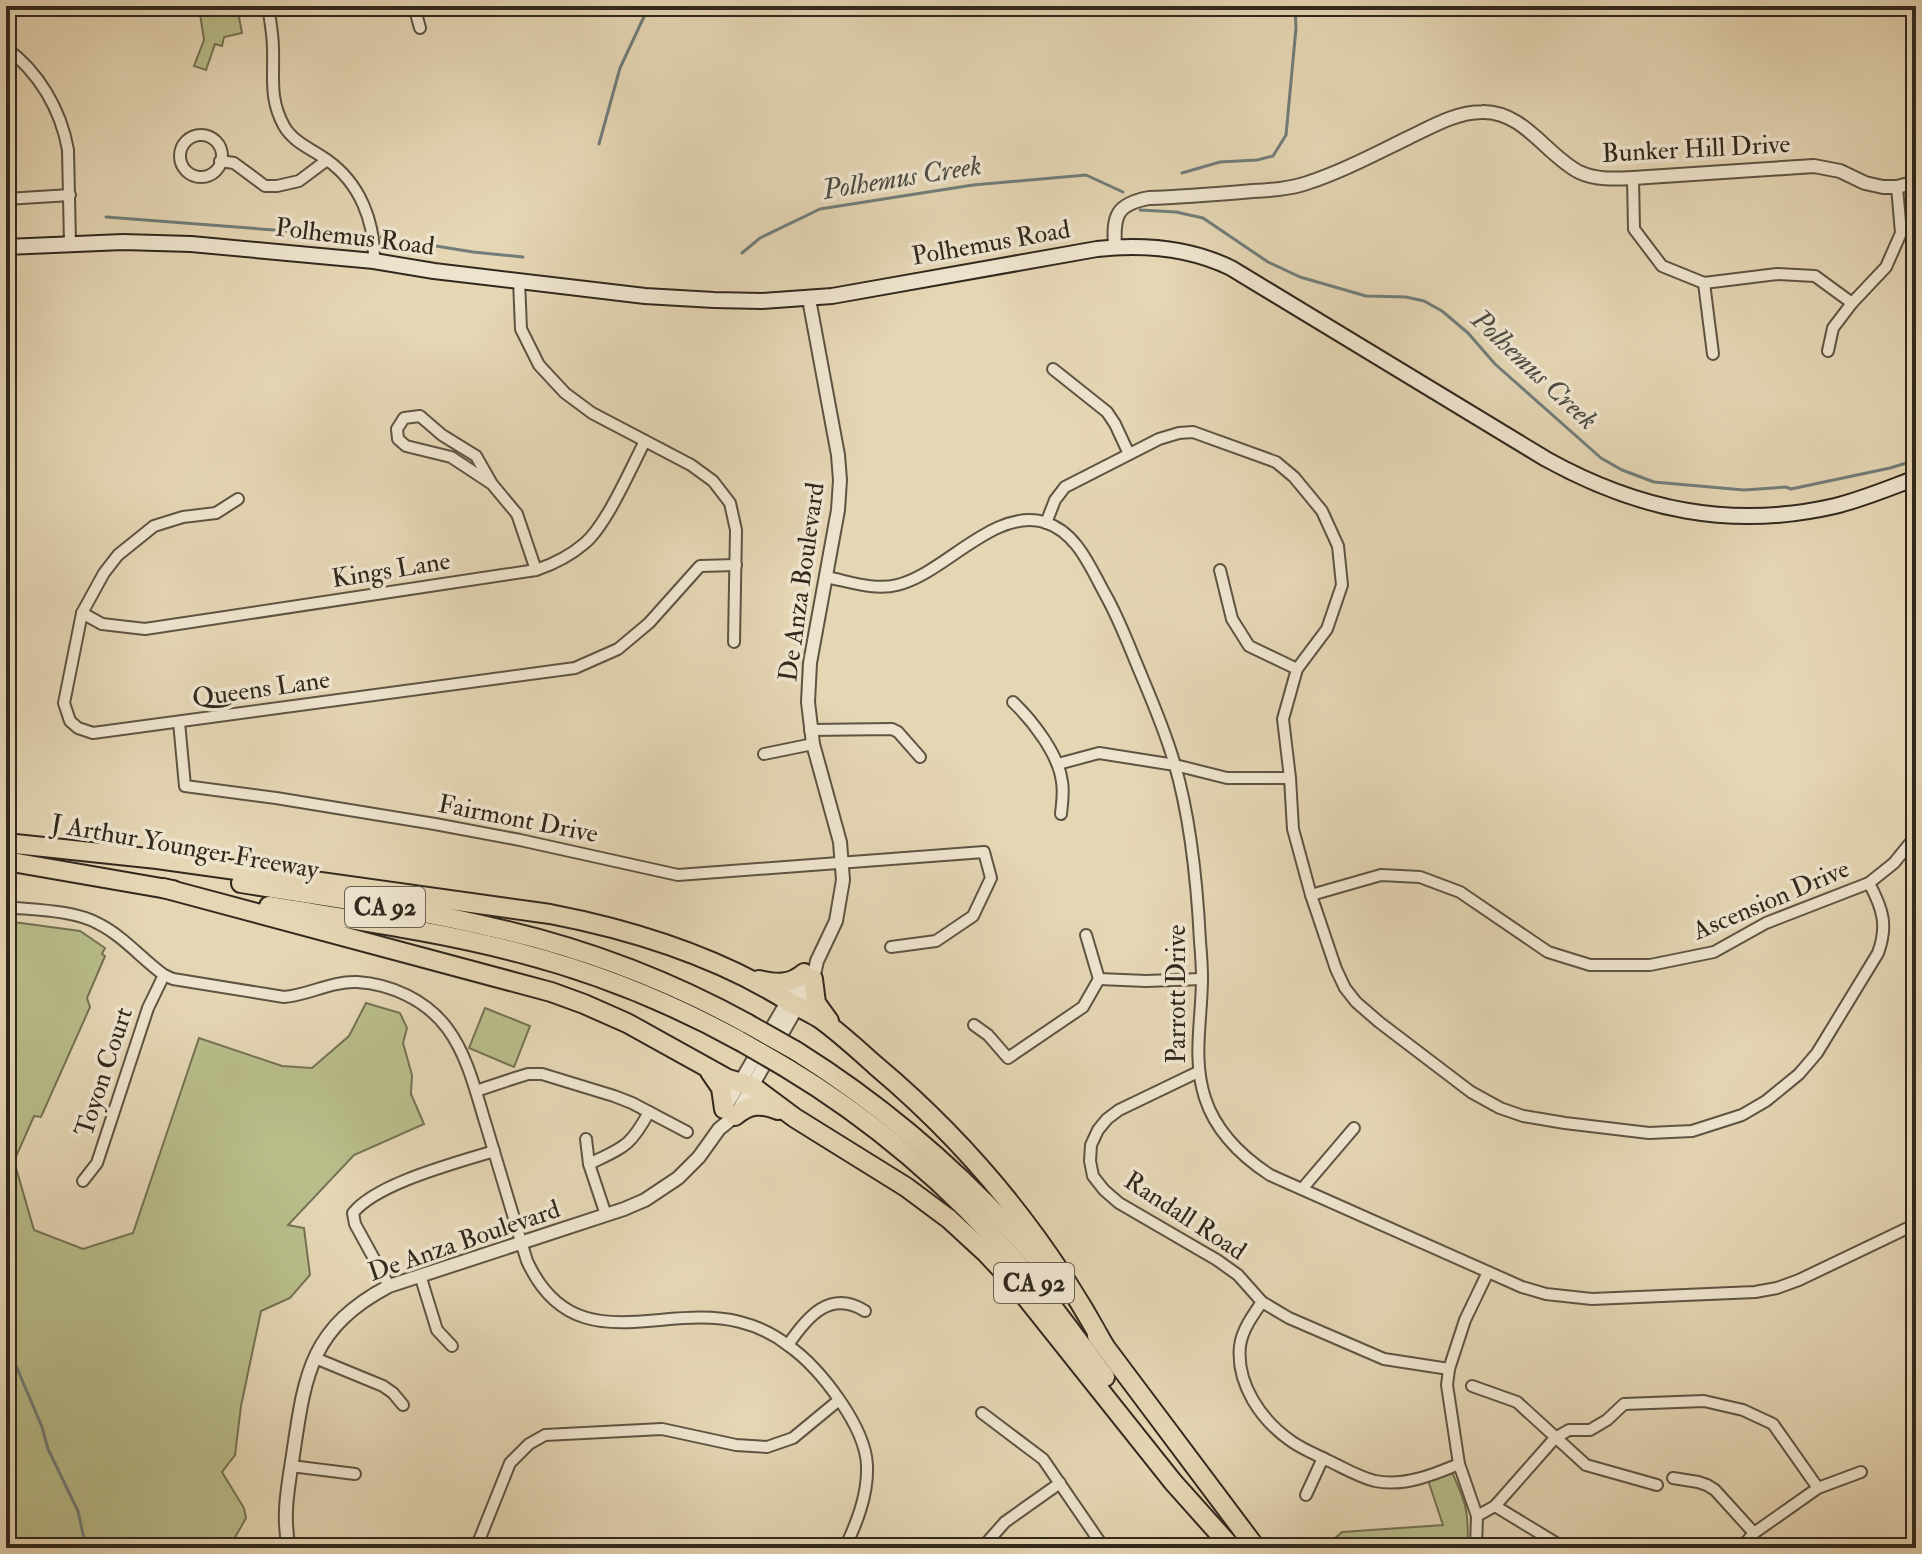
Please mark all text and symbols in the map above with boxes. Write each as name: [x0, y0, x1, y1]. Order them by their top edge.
street label: Bunker Hill Drive: [1601, 128, 1791, 170]
water label: Polhemus Creek: [819, 148, 984, 208]
street label: Polhemus Road: [274, 211, 437, 263]
street label: Polhemus Road: [909, 213, 1073, 273]
water label: Polhemus Creek: [1463, 302, 1605, 438]
street label: De Anza Boulevard: [772, 480, 832, 684]
street label: Kings Lane: [329, 545, 453, 595]
street label: Queens Lane: [190, 663, 332, 714]
street label: Fairmont Drive: [435, 788, 601, 850]
street label: J Arthur Younger Freeway: [48, 808, 322, 886]
street label: Ascension Drive: [1687, 853, 1854, 948]
road number: CA 92: [345, 887, 425, 927]
street label: Parrott Drive: [1161, 924, 1193, 1063]
street label: Toyon Court: [68, 1003, 140, 1141]
street label: Randall Road: [1118, 1165, 1252, 1267]
street label: De Anza Boulevard: [364, 1193, 564, 1289]
road number: CA 92: [994, 1263, 1074, 1303]

